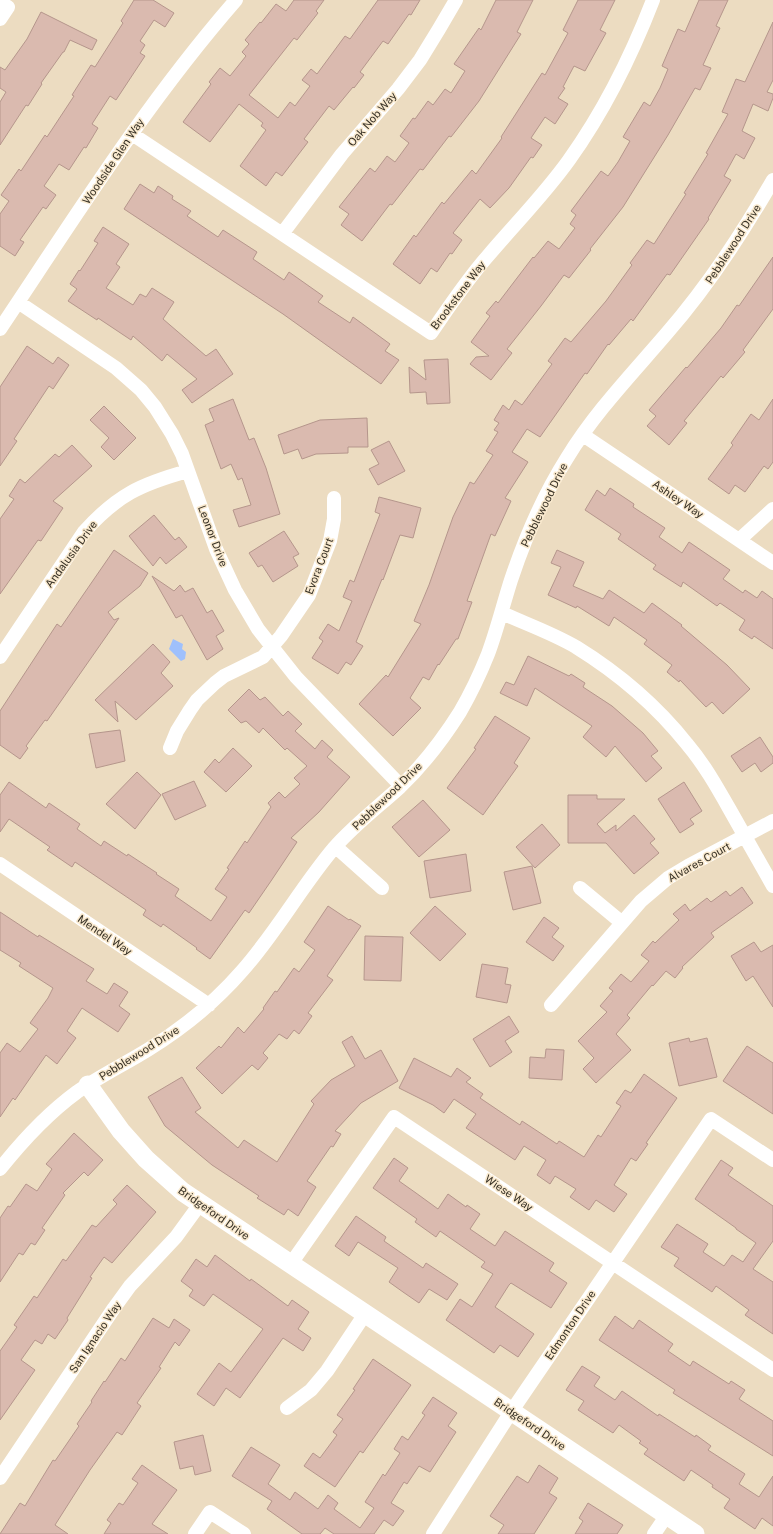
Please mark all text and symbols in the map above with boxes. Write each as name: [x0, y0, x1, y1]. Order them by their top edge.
street label: Oak Nob Way: [345, 89, 399, 149]
street label: Woodside Glen Way: [80, 116, 146, 206]
street label: Pebblewood Drive: [703, 202, 763, 286]
street label: Brookstone Way: [428, 258, 488, 332]
street label: Pebblewood Drive: [518, 461, 570, 549]
street label: Ashley Way: [650, 478, 706, 520]
street label: Leonor Drive: [196, 504, 230, 568]
street label: Andalusia Drive: [43, 518, 99, 590]
street label: Evora Court: [303, 536, 335, 596]
street label: Pebblewood Drive: [350, 760, 424, 832]
street label: Alvares Court: [666, 840, 732, 884]
street label: Mendel Way: [76, 913, 134, 958]
street label: Pebblewood Drive: [97, 1024, 181, 1082]
street label: Wiese Way: [483, 1173, 535, 1214]
street label: Bridgeford Drive: [176, 1184, 252, 1242]
street label: Edmonton Drive: [542, 1288, 598, 1362]
street label: San Ignacio Way: [67, 1299, 123, 1375]
street label: Bridgeford Drive: [492, 1396, 568, 1452]

